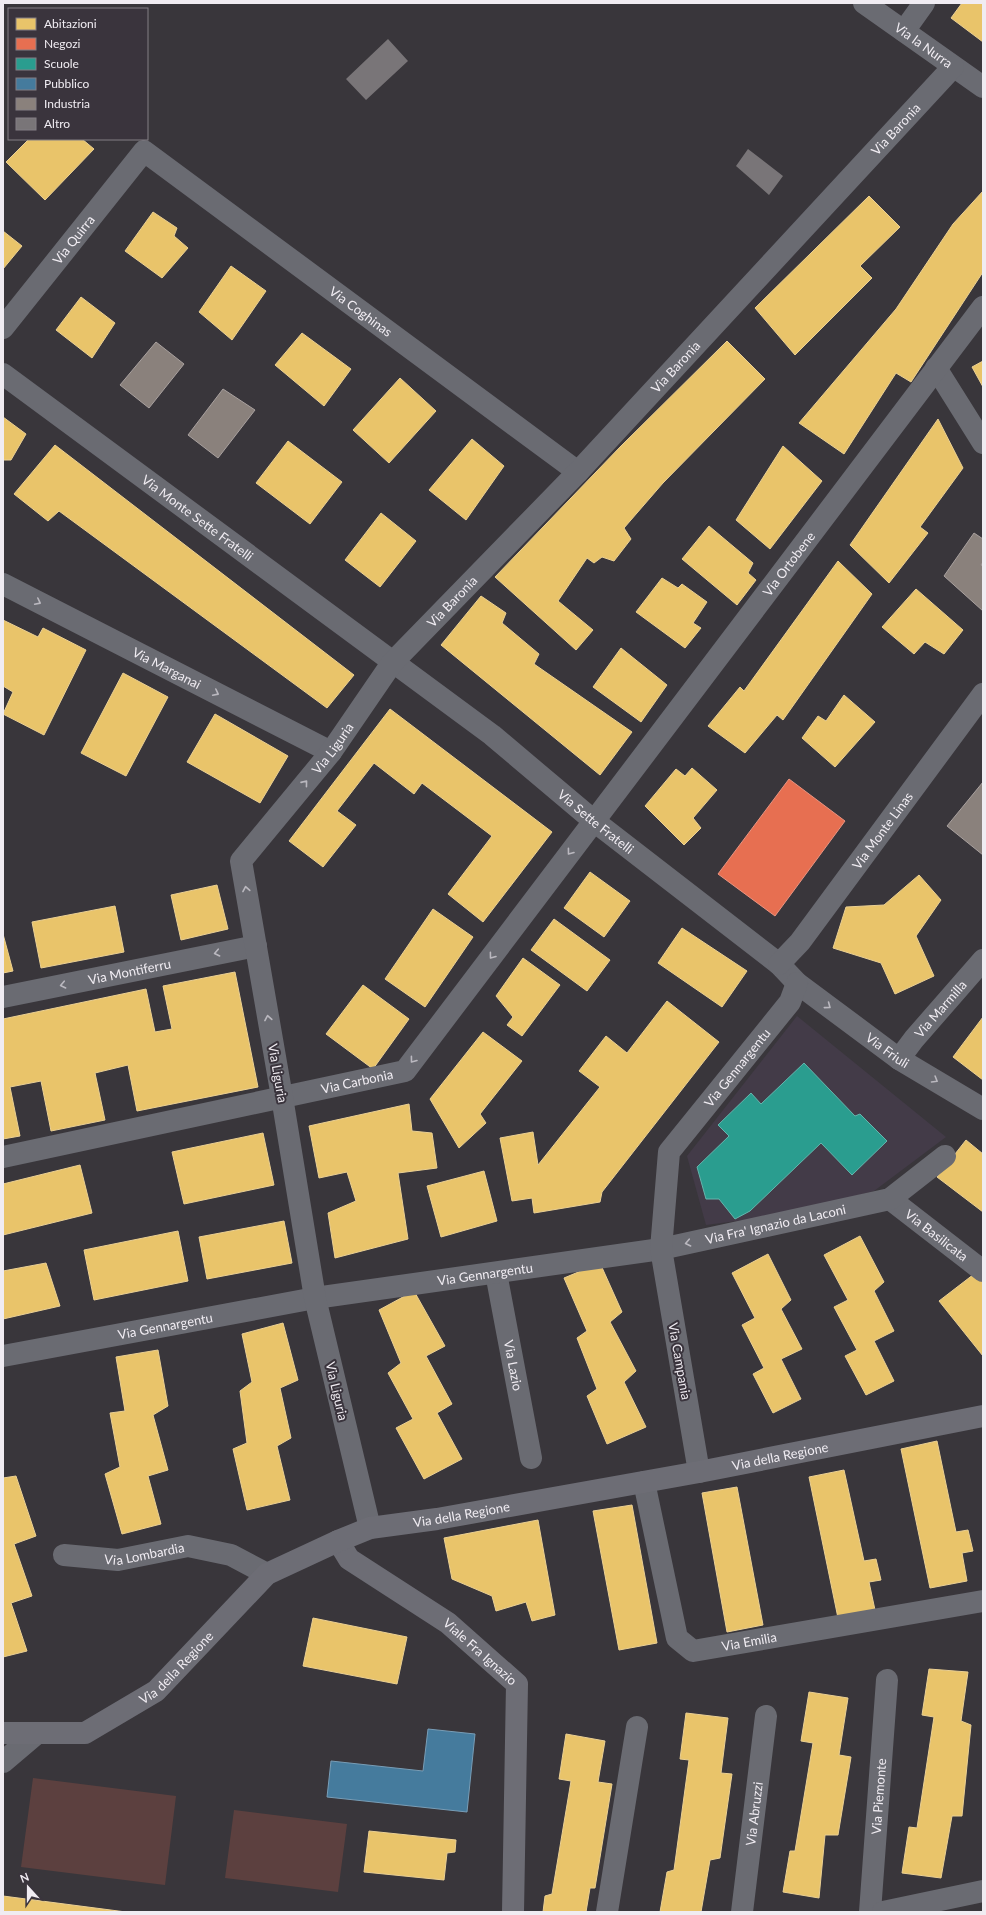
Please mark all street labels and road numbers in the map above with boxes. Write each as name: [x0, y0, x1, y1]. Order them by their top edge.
street label: Via la Nurra: [891, 19, 956, 71]
street label: Via Baronia: [868, 100, 924, 158]
street label: Via Quirra: [49, 212, 98, 267]
street label: Via Coghinas: [326, 283, 396, 340]
street label: Via Baronia: [647, 337, 703, 396]
street label: Via Monte Sette Fratelli: [139, 471, 257, 564]
street label: Via Ortobene: [759, 528, 818, 599]
street label: Via Baronia: [424, 572, 481, 630]
street label: Via Marganai: [130, 644, 204, 692]
street label: Via Liguria: [308, 720, 357, 777]
street label: Via Sette Fratelli: [555, 786, 637, 857]
street label: Via Monte Linas: [848, 788, 916, 872]
street label: Via Montiferru: [87, 955, 172, 988]
street label: Via Marmilla: [911, 977, 970, 1041]
street label: Via Gennargentu: [701, 1025, 774, 1110]
street label: Via Friuli: [863, 1029, 912, 1071]
street label: Via Liguria: [265, 1042, 291, 1104]
street label: Via Carbonia: [320, 1066, 394, 1097]
street label: Via Fra' Ignazio da Laconi: [704, 1201, 847, 1247]
street label: Via Basilicata: [902, 1206, 971, 1264]
street label: Via Gennargentu: [436, 1259, 534, 1289]
street label: Via Gennargentu: [116, 1309, 214, 1343]
street label: Via Campania: [665, 1321, 695, 1401]
street label: Via Lazio: [501, 1339, 526, 1392]
street label: Via Liguria: [322, 1360, 352, 1422]
street label: Via della Regione: [730, 1439, 830, 1473]
street label: Via della Regione: [412, 1498, 511, 1530]
street label: Via Lombardia: [104, 1539, 186, 1568]
street label: Viale Fra Ignazio: [440, 1615, 520, 1688]
street label: Via della Regione: [136, 1628, 217, 1707]
street label: Via Emilia: [720, 1629, 778, 1654]
street label: Via Piemonte: [868, 1758, 889, 1835]
street label: Via Abruzzi: [742, 1781, 766, 1847]

